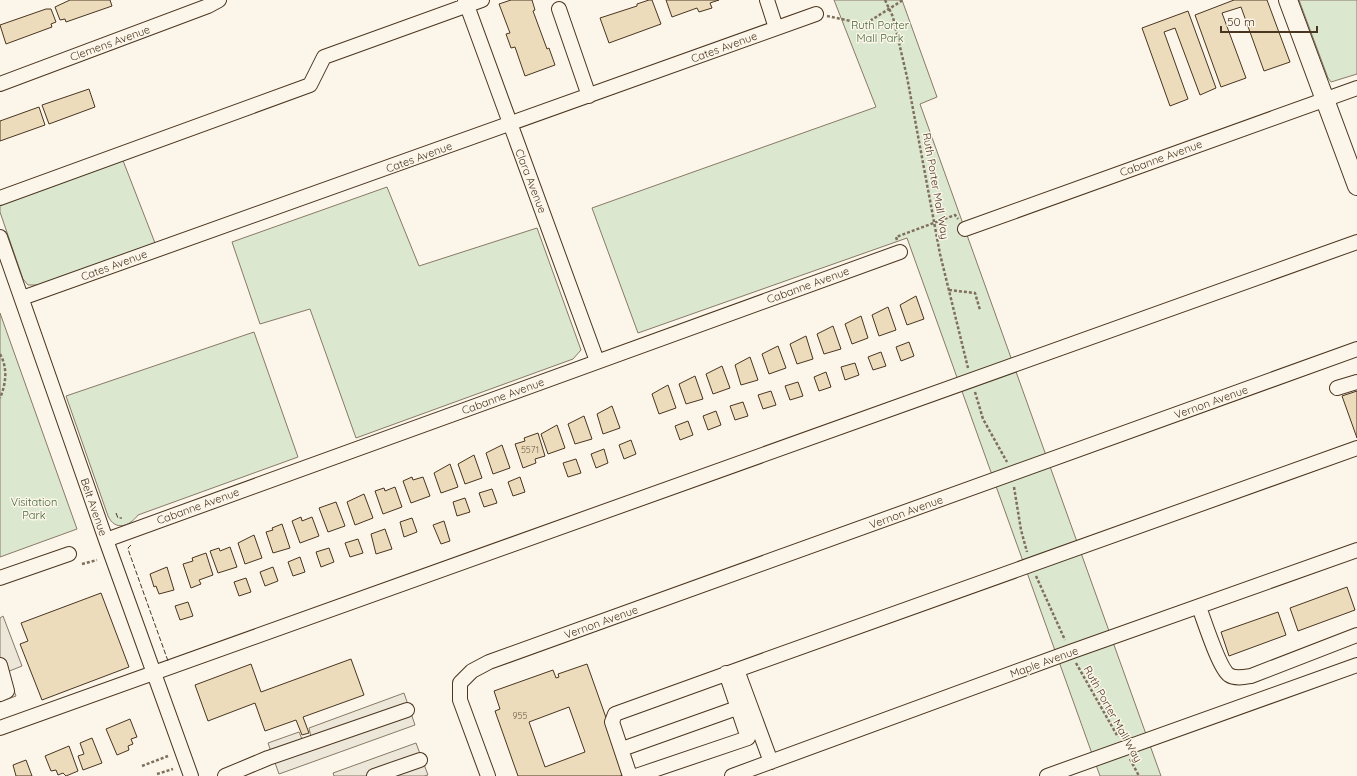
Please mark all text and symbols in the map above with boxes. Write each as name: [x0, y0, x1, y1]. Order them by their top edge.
scale bar: [1221, 8, 1317, 34]
text: 50 m: [1227, 14, 1255, 29]
park label: Ruth Porter Mall Park: [851, 18, 910, 45]
street label: Clemens Avenue: [68, 22, 152, 64]
street label: Cates Avenue: [689, 29, 759, 65]
street label: Ruth Porter Mall Way: [920, 131, 952, 241]
street label: Cabanne Avenue: [1118, 137, 1204, 179]
street label: Cates Avenue: [384, 139, 454, 175]
street label: Clara Avenue: [512, 147, 550, 215]
street label: Cates Avenue: [79, 247, 149, 283]
street label: Cabanne Avenue: [765, 264, 851, 306]
street label: Cabanne Avenue: [460, 375, 546, 417]
street label: Vernon Avenue: [1172, 382, 1250, 422]
house number: 5571: [521, 444, 539, 455]
street label: Belt Avenue: [78, 476, 110, 538]
street label: Cabanne Avenue: [155, 485, 241, 527]
street label: Vernon Avenue: [867, 492, 945, 532]
park label: Visitation Park: [11, 495, 57, 522]
street label: Vernon Avenue: [562, 602, 640, 642]
street label: Maple Avenue: [1008, 643, 1080, 681]
street label: Ruth Porter Mall Way: [1081, 663, 1145, 765]
house number: 955: [513, 710, 528, 721]

